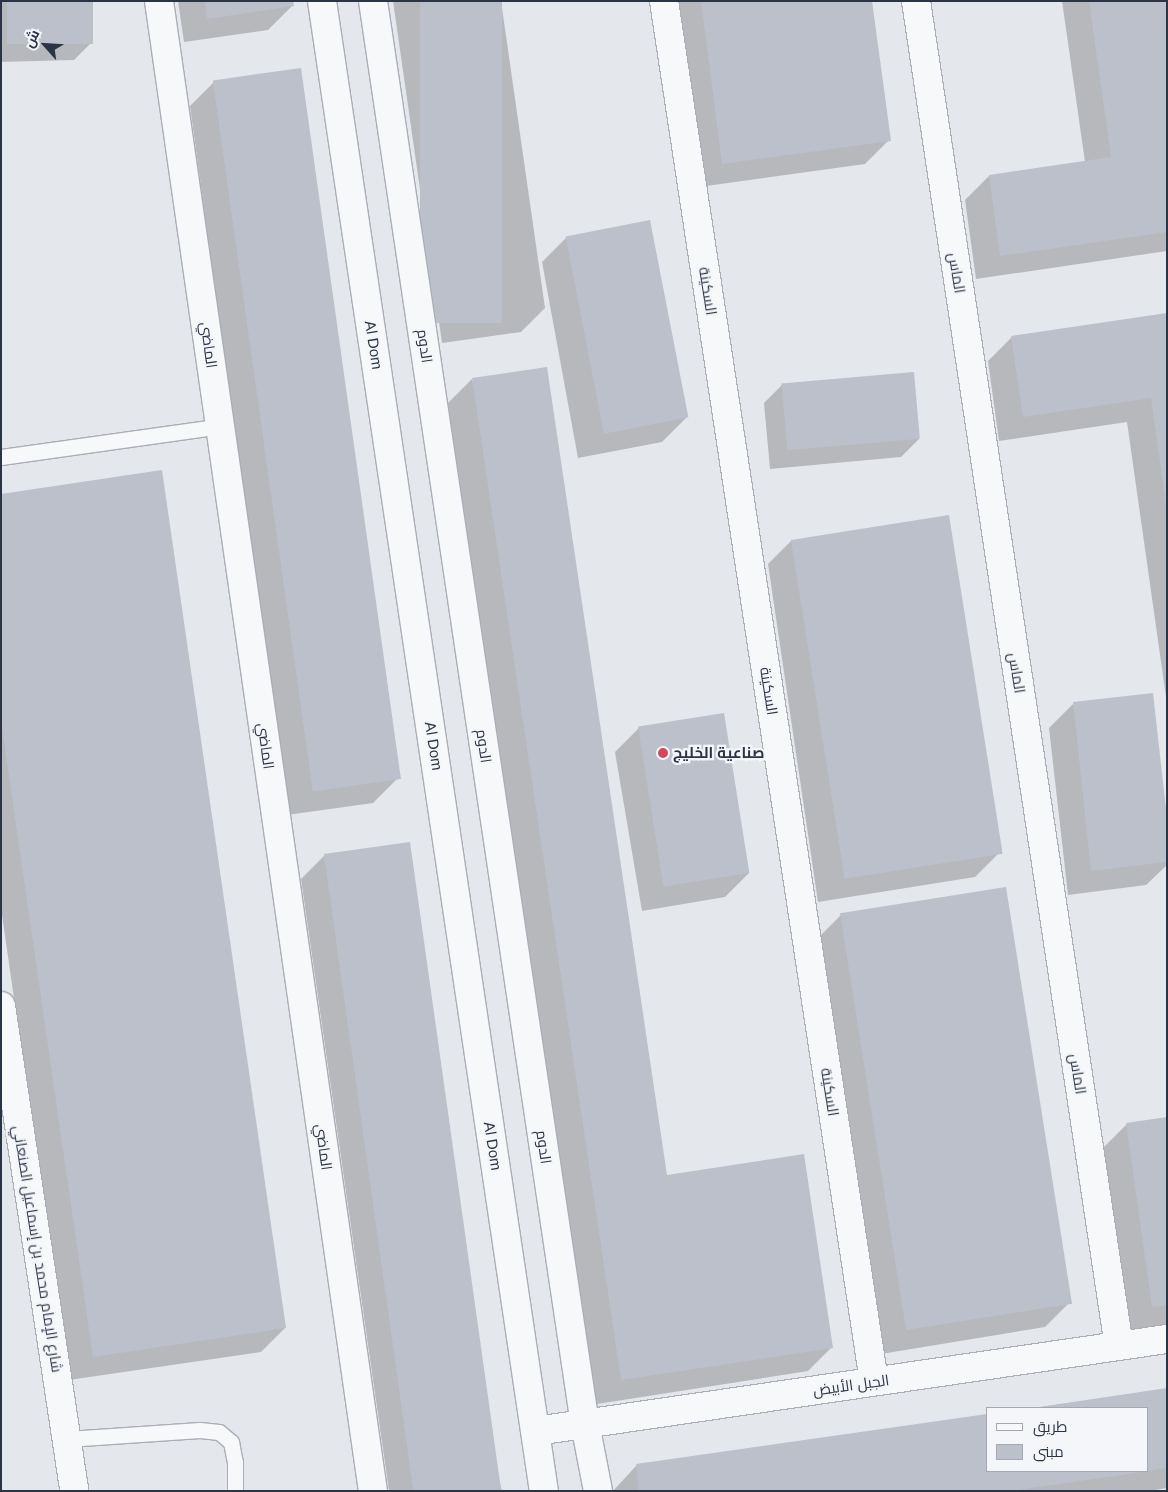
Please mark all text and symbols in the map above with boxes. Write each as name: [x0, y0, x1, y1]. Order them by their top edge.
north arrow: [20, 20, 70, 70]
text: ش: [20, 27, 43, 50]
street label: الماس: [945, 251, 969, 295]
street label: السكينة: [695, 266, 721, 316]
street label: Al Dom: [361, 319, 387, 371]
street label: الماضي: [197, 321, 221, 369]
street label: الدوم: [414, 328, 436, 364]
street label: الماس: [1005, 651, 1029, 695]
street label: السكينة: [756, 666, 782, 716]
street label: Al Dom: [421, 720, 447, 772]
street label: الماضي: [254, 722, 278, 770]
street label: الدوم: [473, 728, 495, 764]
place label: صناعية الخليج: [673, 744, 764, 762]
marker: صناعية الخليج: [657, 747, 669, 759]
street label: الماس: [1066, 1052, 1090, 1096]
street label: السكينة: [817, 1067, 843, 1117]
street label: Al Dom: [480, 1120, 506, 1172]
street label: الماضي: [312, 1123, 336, 1171]
street label: شارع الإمام محمد بن إسماعيل الصنعاني: [10, 1124, 66, 1374]
street label: الدوم: [533, 1129, 555, 1165]
street label: الجبل الأبيض: [812, 1371, 890, 1399]
legend: [986, 1407, 1148, 1472]
text: طريق: [1033, 1418, 1067, 1435]
text: مبنى: [1033, 1443, 1064, 1460]

